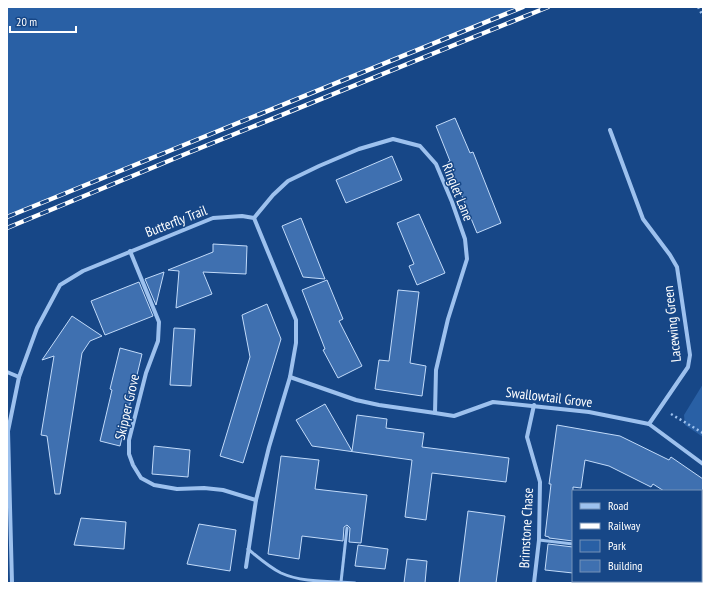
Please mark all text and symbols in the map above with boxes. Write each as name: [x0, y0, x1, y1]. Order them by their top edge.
scale bar: [10, 8, 76, 34]
text: 20 m: [16, 14, 37, 29]
street label: Ringlet Lane: [438, 160, 478, 224]
street label: Butterfly Trail: [143, 201, 210, 241]
street label: Lacewing Green: [659, 285, 685, 363]
street label: Skipper Grove: [111, 372, 143, 442]
street label: Swallowtail Grove: [505, 383, 594, 411]
street label: Brimstone Chase: [515, 487, 537, 569]
legend: [572, 490, 702, 582]
text: Road: [608, 498, 628, 513]
text: Railway: [608, 518, 641, 533]
text: Park: [608, 538, 626, 553]
text: Building: [608, 558, 643, 573]

